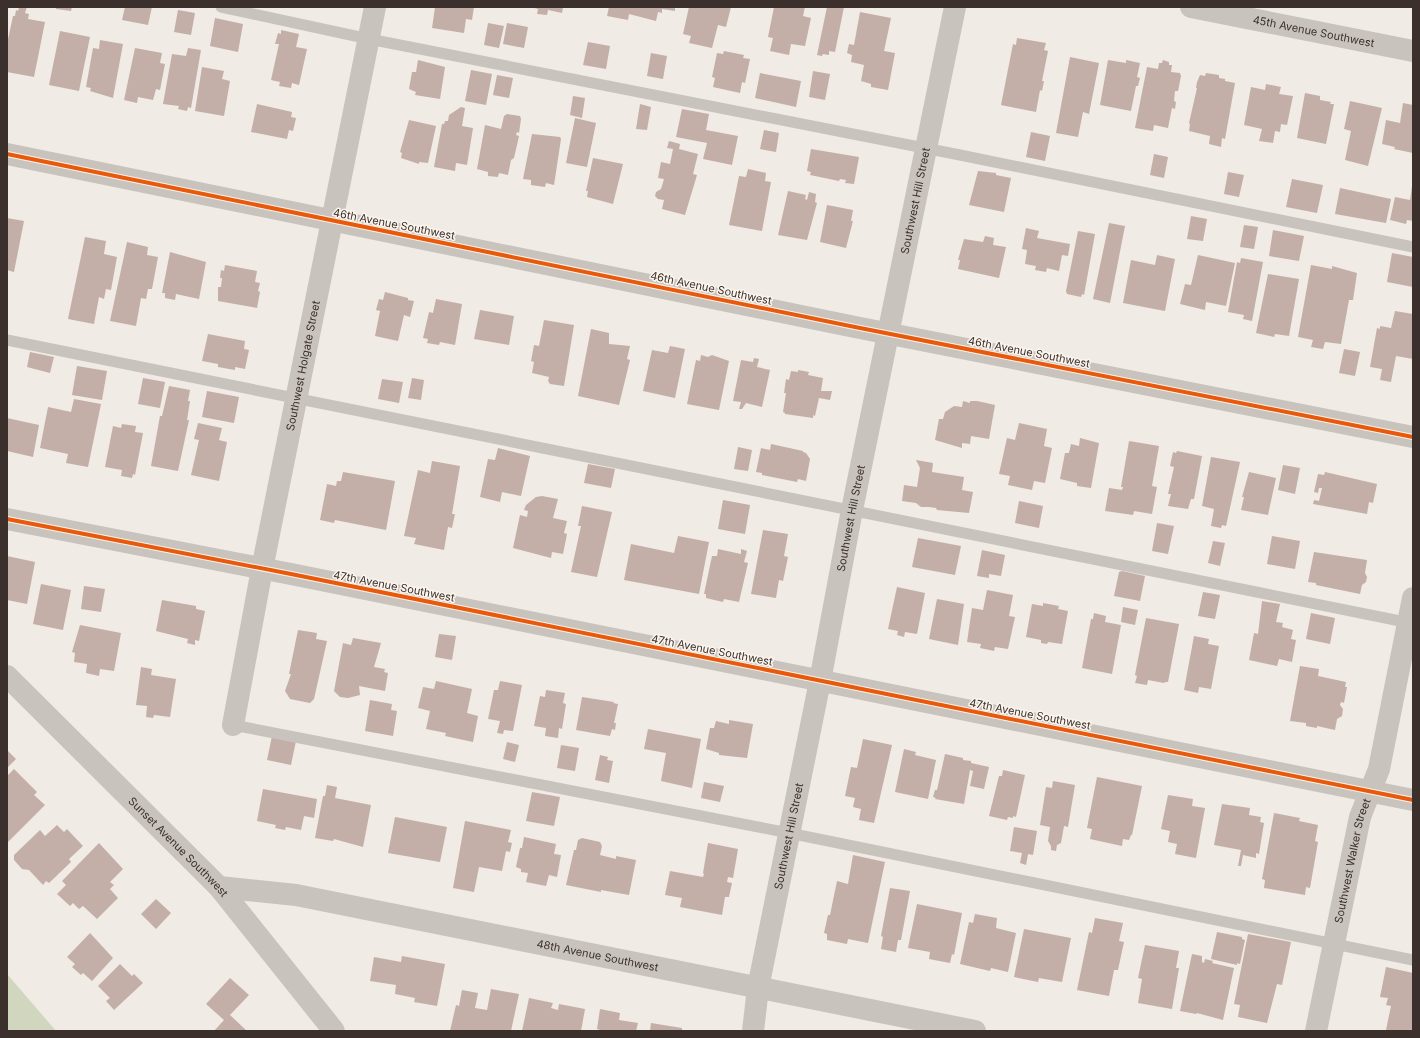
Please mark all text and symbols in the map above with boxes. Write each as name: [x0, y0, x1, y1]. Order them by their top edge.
street label: 45th Avenue Southwest: [1252, 12, 1376, 50]
street label: Southwest Hill Street: [898, 146, 933, 255]
street label: 46th Avenue Southwest: [332, 205, 456, 243]
street label: 46th Avenue Southwest: [649, 268, 773, 308]
street label: Southwest Holgate Street: [283, 299, 323, 432]
street label: 46th Avenue Southwest: [967, 333, 1091, 371]
street label: Southwest Hill Street: [834, 463, 868, 573]
street label: 47th Avenue Southwest: [332, 567, 456, 605]
street label: 47th Avenue Southwest: [650, 631, 774, 669]
street label: 47th Avenue Southwest: [968, 695, 1092, 733]
street label: Southwest Hill Street: [771, 781, 806, 891]
street label: Sunset Avenue Southwest: [125, 794, 231, 900]
street label: Southwest Walker Street: [1331, 796, 1374, 925]
street label: 48th Avenue Southwest: [535, 936, 660, 975]

